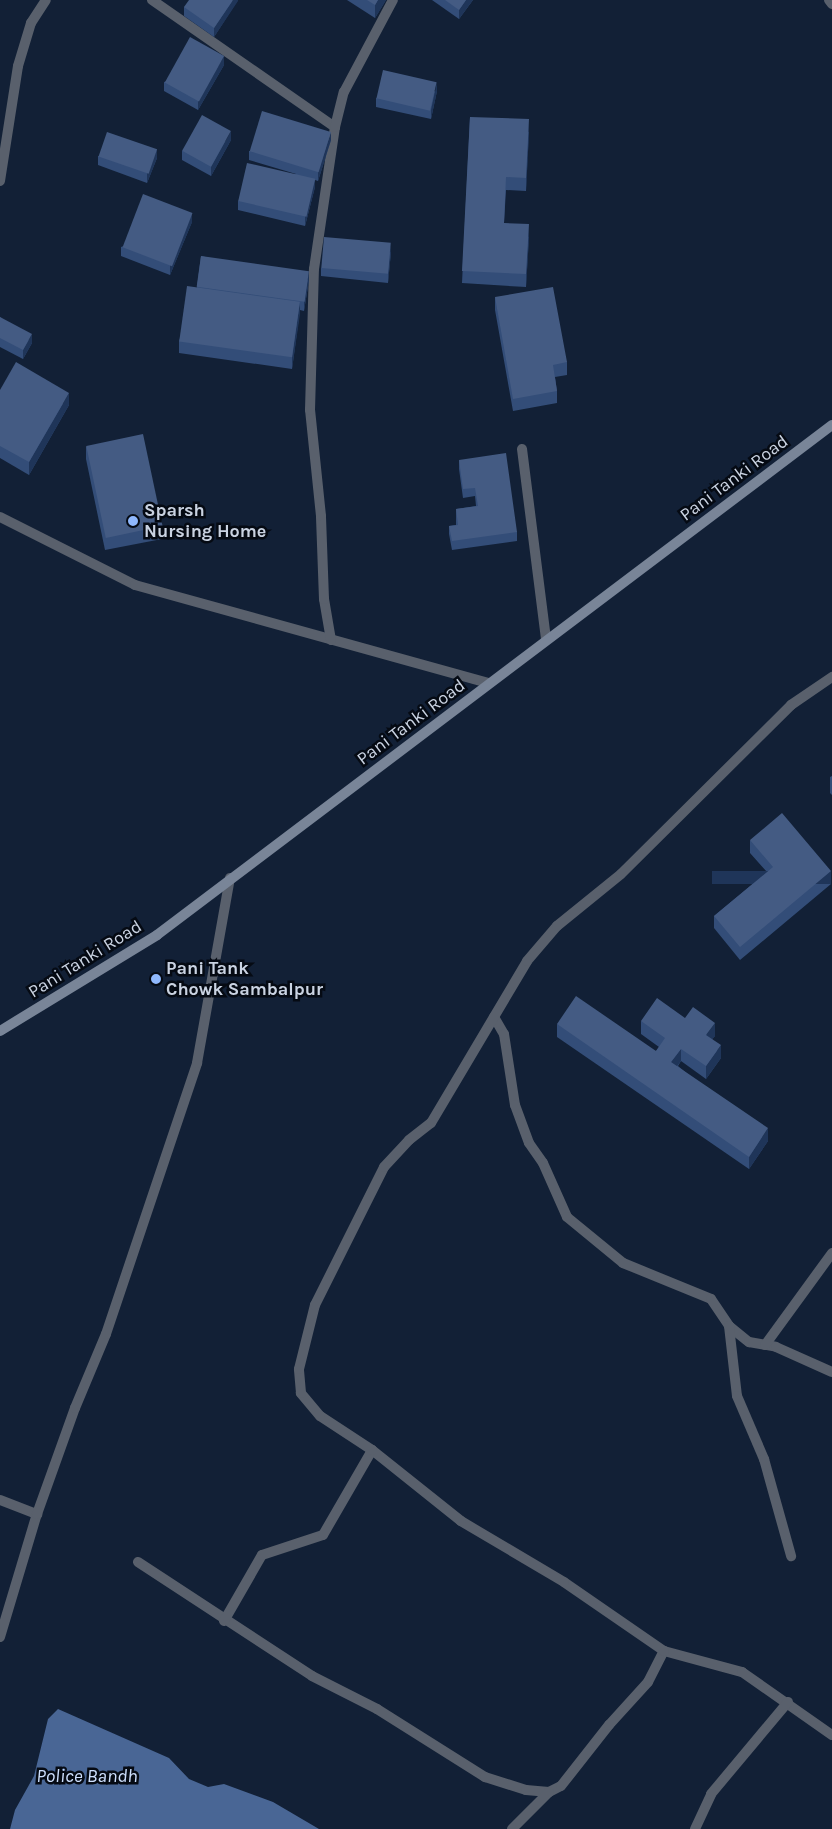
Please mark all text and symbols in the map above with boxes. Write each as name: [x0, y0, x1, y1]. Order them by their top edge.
street label: Pani Tanki Road: [676, 430, 792, 526]
place label: Sparsh Nursing Home: [144, 500, 266, 542]
marker: Sparsh Nursing Home: [126, 514, 140, 528]
street label: Pani Tanki Road: [353, 674, 469, 770]
street label: Pani Tanki Road: [24, 915, 146, 1003]
place label: Pani Tank Chowk Sambalpur: [166, 958, 323, 1001]
marker: Pani Tank Chowk Sambalpur: [150, 973, 162, 985]
water label: Police Bandh: [36, 1766, 138, 1788]

